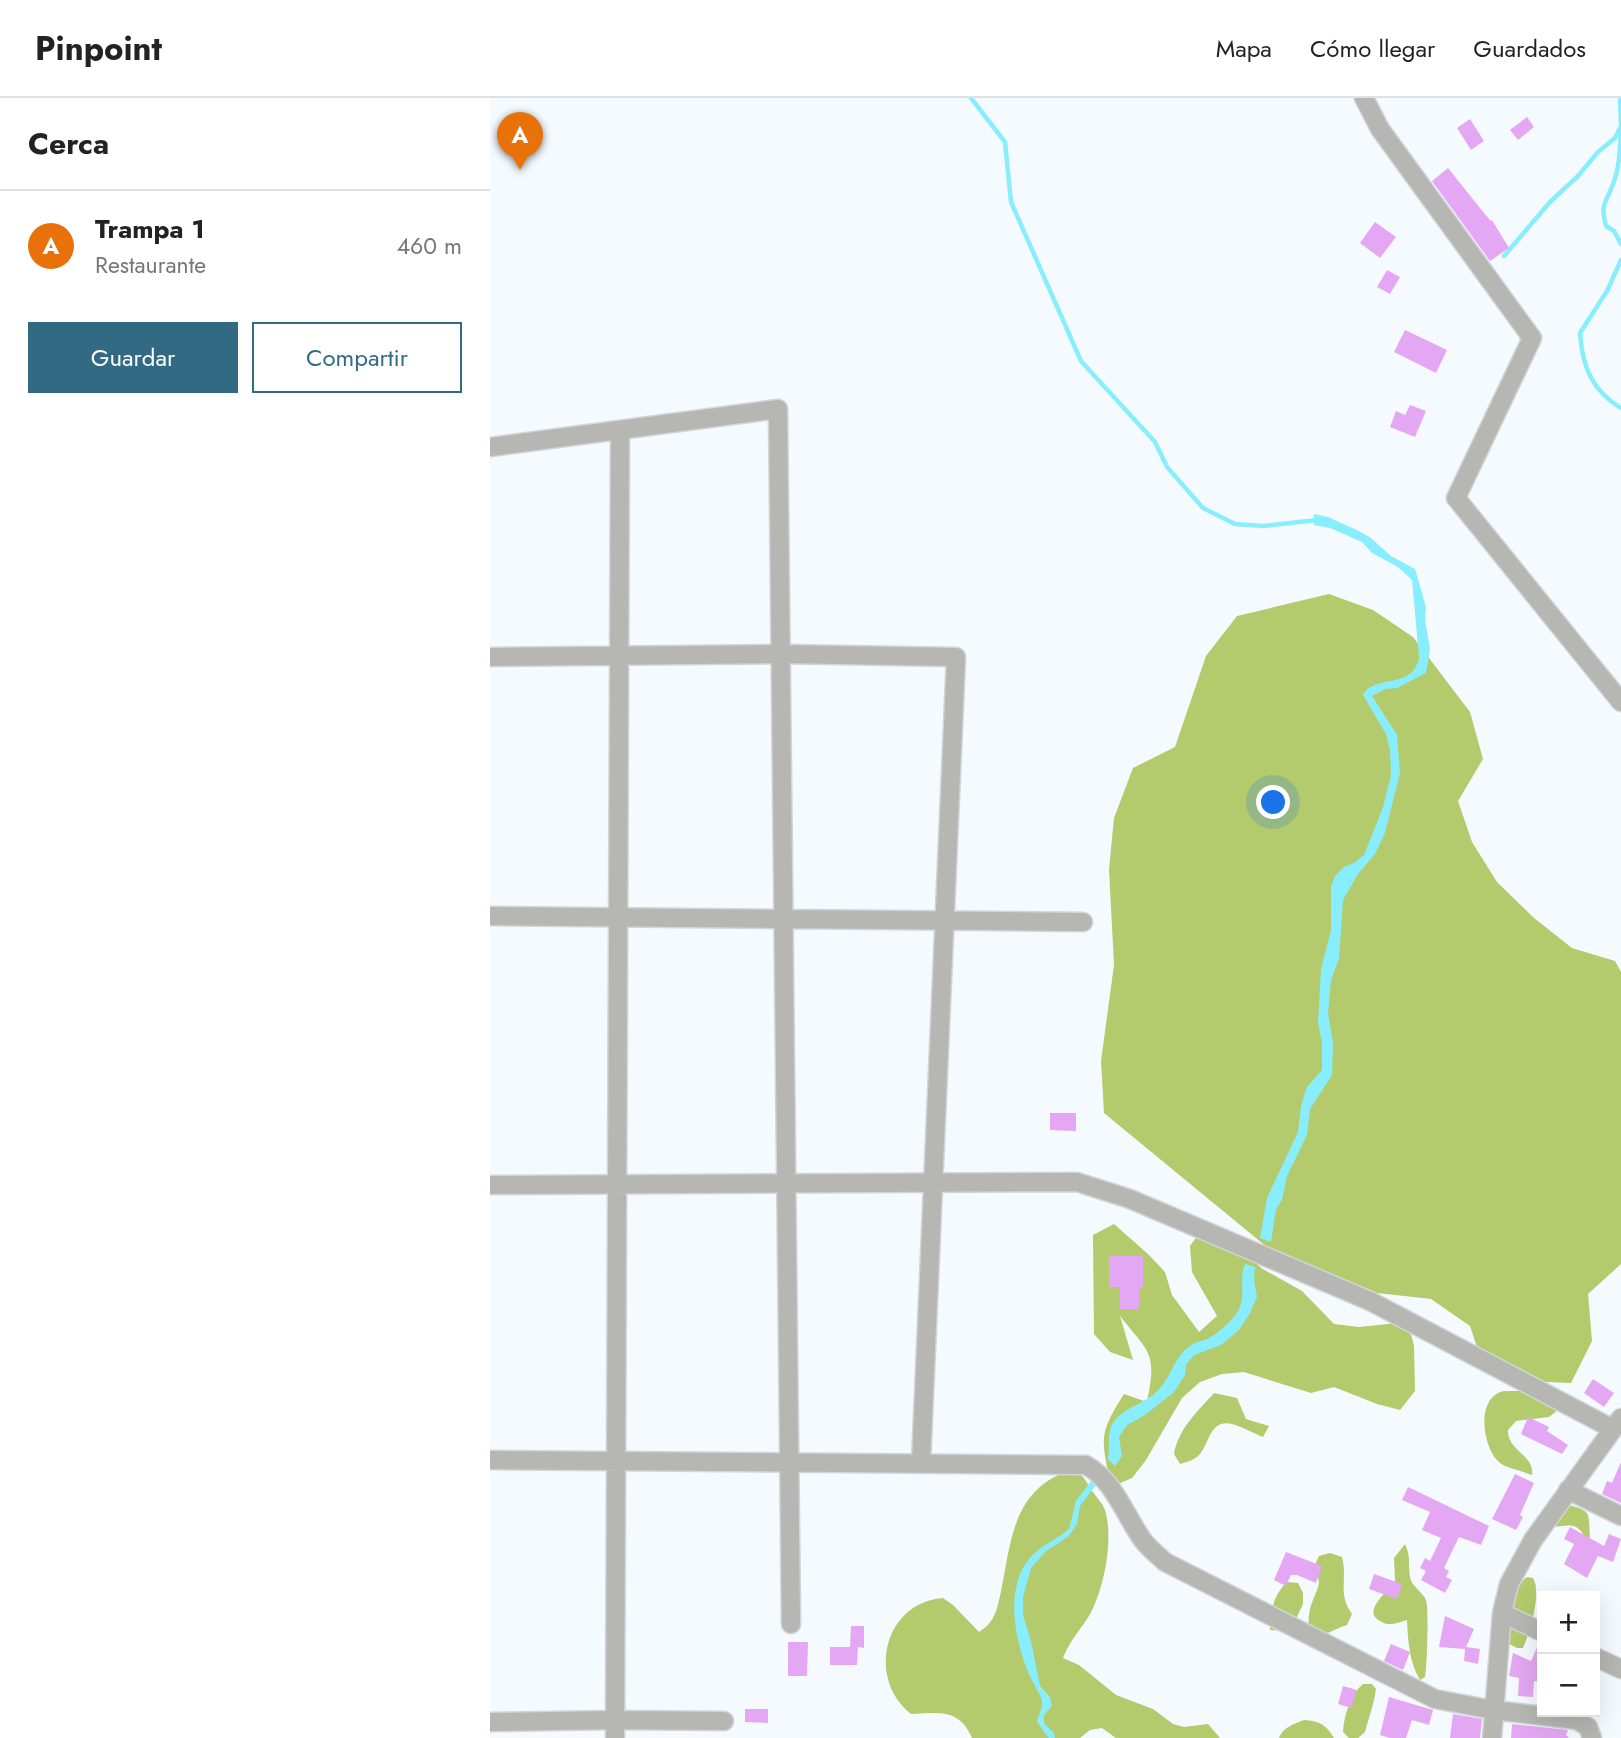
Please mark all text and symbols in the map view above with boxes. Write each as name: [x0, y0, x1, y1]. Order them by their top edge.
text: Pinpoint: [35, 25, 162, 72]
text: Mapa: [1216, 31, 1272, 66]
text: Cómo llegar: [1310, 31, 1435, 66]
text: Guardados: [1473, 31, 1586, 66]
pin: A: [497, 112, 543, 170]
text: Cerca: [28, 122, 109, 165]
text: Trampa 1: [95, 210, 205, 248]
text: A: [43, 229, 59, 263]
text: 460 m: [397, 229, 462, 263]
text: Restaurante: [95, 248, 206, 282]
button: Guardar: [28, 322, 238, 393]
button: Compartir: [252, 322, 462, 393]
your location: [1256, 785, 1290, 819]
map controls: [1537, 1591, 1600, 1717]
button: +: [1537, 1591, 1600, 1654]
button: −: [1537, 1654, 1600, 1717]

